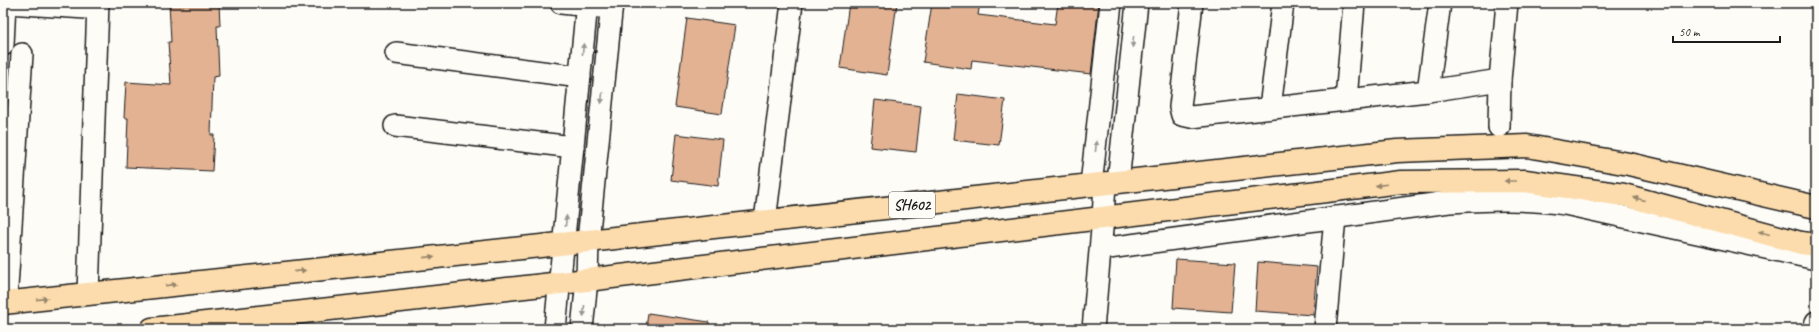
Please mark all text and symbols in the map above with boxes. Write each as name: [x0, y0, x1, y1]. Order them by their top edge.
scale bar: [1673, 18, 1780, 44]
text: 50 m: [1679, 24, 1701, 40]
one-way arrow: [1129, 36, 1136, 48]
one-way arrow: [579, 43, 586, 55]
one-way arrow: [599, 91, 606, 104]
one-way arrow: [1092, 140, 1099, 152]
one-way arrow: [1503, 178, 1516, 184]
one-way arrow: [1375, 181, 1387, 188]
road number: SH602: [889, 192, 935, 218]
one-way arrow: [1633, 195, 1645, 201]
one-way arrow: [563, 215, 570, 227]
one-way arrow: [1758, 229, 1771, 235]
one-way arrow: [423, 254, 436, 260]
one-way arrow: [294, 268, 306, 274]
one-way arrow: [165, 282, 177, 288]
one-way arrow: [36, 296, 48, 302]
one-way arrow: [581, 305, 588, 317]

